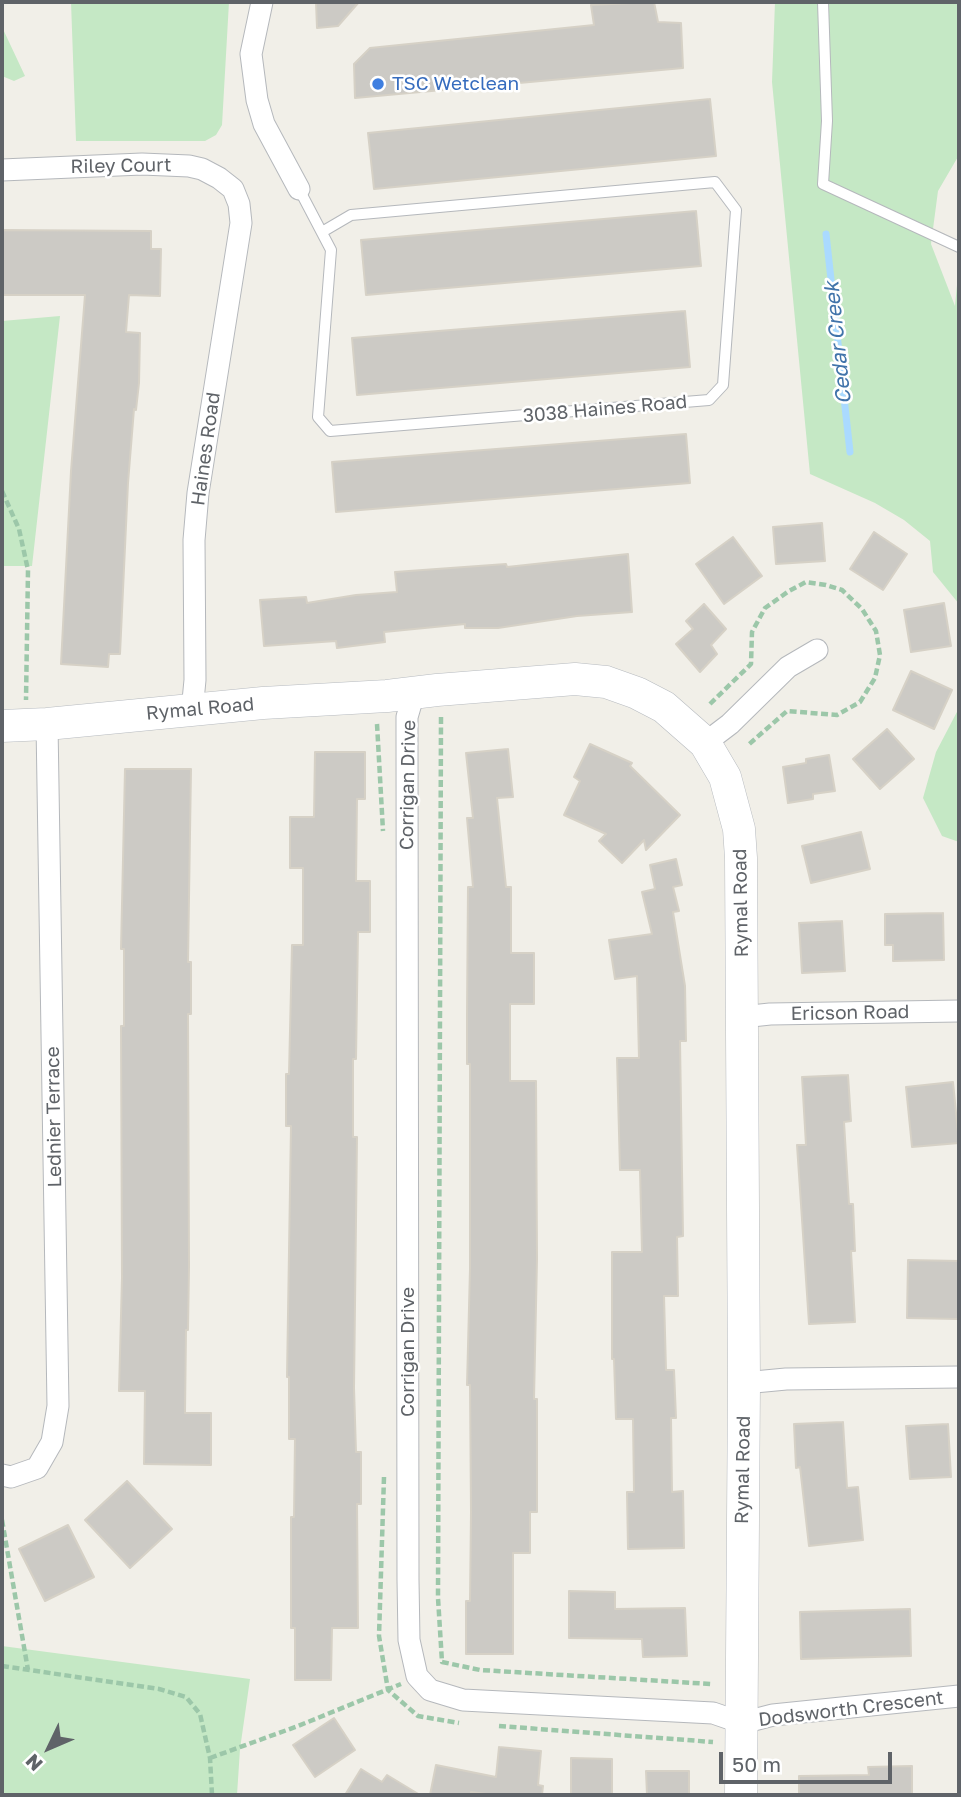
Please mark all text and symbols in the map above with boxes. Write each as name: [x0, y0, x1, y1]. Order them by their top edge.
place label: TSC Wetclean: [392, 73, 519, 95]
marker: TSC Wetclean: [370, 76, 386, 92]
street label: Riley Court: [70, 154, 172, 178]
water label: Cedar Creek: [819, 280, 857, 406]
street label: 3038 Haines Road: [522, 390, 688, 428]
street label: Haines Road: [187, 391, 225, 507]
street label: Rymal Road: [145, 693, 255, 725]
street label: Corrigan Drive: [395, 720, 421, 850]
street label: Rymal Road: [729, 849, 753, 957]
street label: Ericson Road: [790, 1001, 910, 1025]
street label: Lednier Terrace: [41, 1046, 67, 1188]
street label: Corrigan Drive: [397, 1287, 419, 1417]
street label: Rymal Road: [731, 1416, 755, 1524]
street label: Dodsworth Crescent: [757, 1686, 945, 1732]
north arrow: [14, 1713, 84, 1783]
scale bar: [723, 1738, 896, 1782]
text: N: [20, 1750, 47, 1776]
text: 50 m: [732, 1751, 781, 1777]

